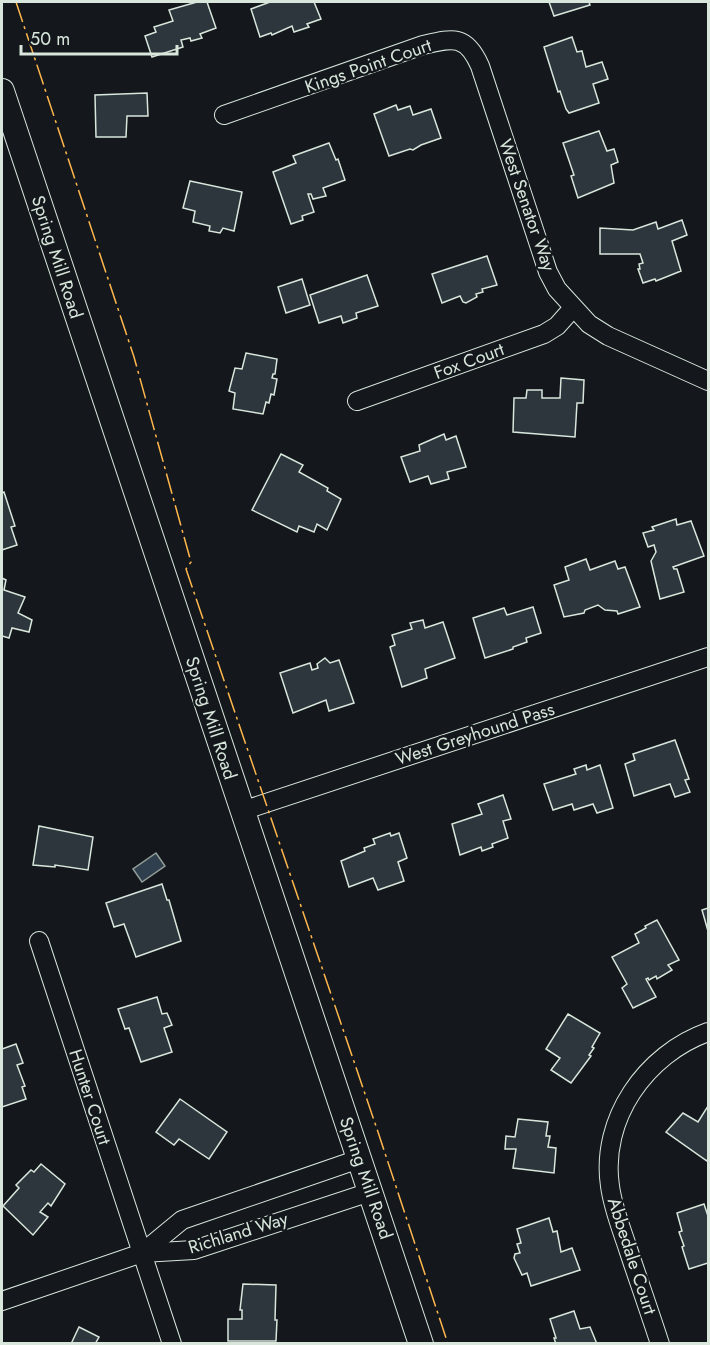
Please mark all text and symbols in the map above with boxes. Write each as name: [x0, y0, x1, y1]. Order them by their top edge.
scale bar: [21, 18, 177, 56]
text: 50 m: [30, 26, 70, 52]
street label: Kings Point Court: [301, 32, 435, 100]
street label: West Senator Way: [492, 135, 562, 275]
street label: Spring Mill Road: [25, 192, 89, 322]
street label: Fox Court: [430, 336, 508, 386]
street label: Spring Mill Road: [179, 653, 243, 783]
street label: West Greyhound Pass: [392, 696, 558, 772]
street label: Hunter Court: [62, 1046, 118, 1149]
street label: Spring Mill Road: [333, 1113, 399, 1243]
street label: Abbedale Court: [601, 1194, 663, 1318]
street label: Richland Way: [185, 1205, 291, 1261]

